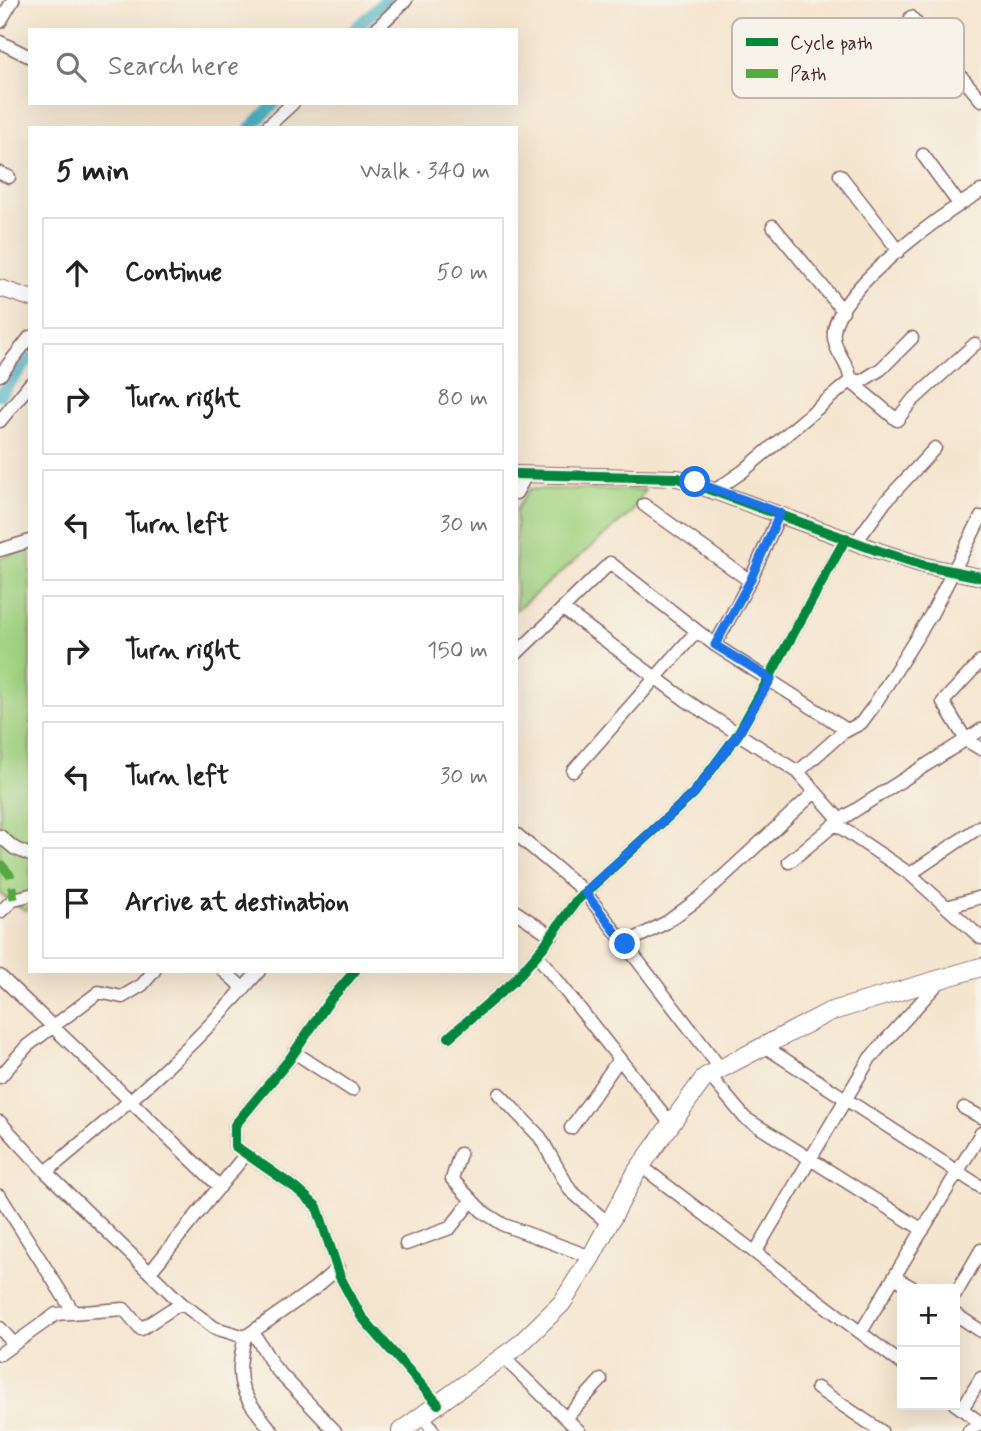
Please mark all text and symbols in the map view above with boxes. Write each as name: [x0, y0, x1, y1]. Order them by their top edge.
legend: [732, 18, 964, 98]
search box: [28, 28, 518, 105]
text: Cycle path: [790, 31, 873, 56]
icon: search: [52, 48, 90, 86]
text: Search here: [108, 50, 239, 84]
text: Path: [790, 62, 827, 87]
text: 5 min: [56, 152, 130, 191]
text: Walk · 340 m: [360, 157, 490, 187]
icon: ahead: [58, 254, 96, 292]
text: Continue: [125, 256, 222, 290]
text: 50 m: [437, 258, 488, 288]
icon: right: [58, 380, 96, 418]
text: Turn right: [125, 382, 241, 416]
text: 80 m: [437, 384, 488, 414]
route start: [679, 466, 710, 497]
icon: left: [58, 506, 96, 544]
text: Turn left: [125, 508, 229, 542]
text: 30 m: [440, 510, 488, 540]
icon: right: [58, 632, 96, 670]
text: Turn right: [125, 634, 241, 668]
text: 150 m: [427, 636, 488, 666]
icon: left: [58, 758, 96, 796]
text: Turn left: [125, 760, 229, 794]
text: 30 m: [440, 762, 488, 792]
icon: arrive: [58, 884, 96, 922]
text: Arrive at destination: [125, 886, 349, 920]
route end: [609, 928, 640, 959]
map controls: [897, 1284, 960, 1410]
button: +: [897, 1284, 960, 1347]
button: −: [897, 1347, 960, 1410]

